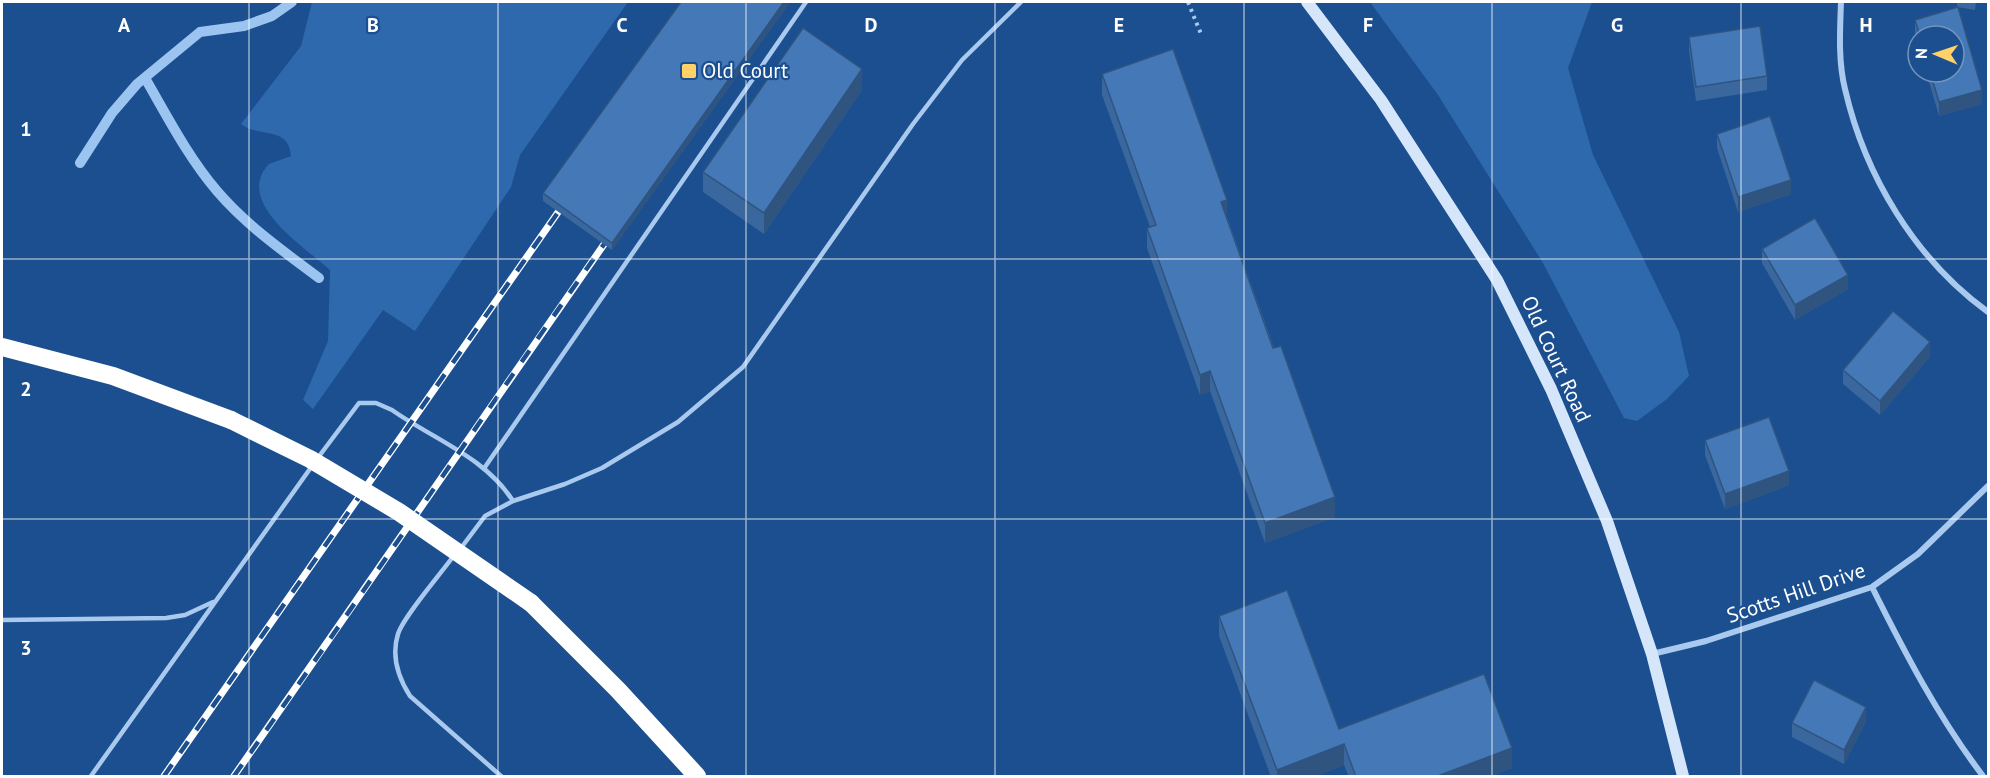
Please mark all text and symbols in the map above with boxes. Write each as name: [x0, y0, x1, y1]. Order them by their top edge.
text: A: [118, 12, 131, 38]
text: B: [367, 12, 379, 38]
text: C: [616, 12, 628, 38]
text: D: [865, 12, 878, 38]
text: E: [1114, 12, 1124, 38]
text: F: [1363, 12, 1373, 38]
text: G: [1611, 12, 1623, 38]
text: H: [1859, 12, 1873, 38]
north arrow: [1906, 24, 1966, 84]
text: N: [1911, 48, 1931, 59]
place label: Old Court: [702, 57, 788, 84]
marker: Old Court: [680, 62, 698, 80]
text: 1: [20, 116, 32, 142]
street label: Old Court Road: [1515, 291, 1597, 426]
text: 2: [20, 376, 32, 402]
street label: Scotts Hill Drive: [1723, 556, 1869, 629]
text: 3: [20, 635, 32, 661]

